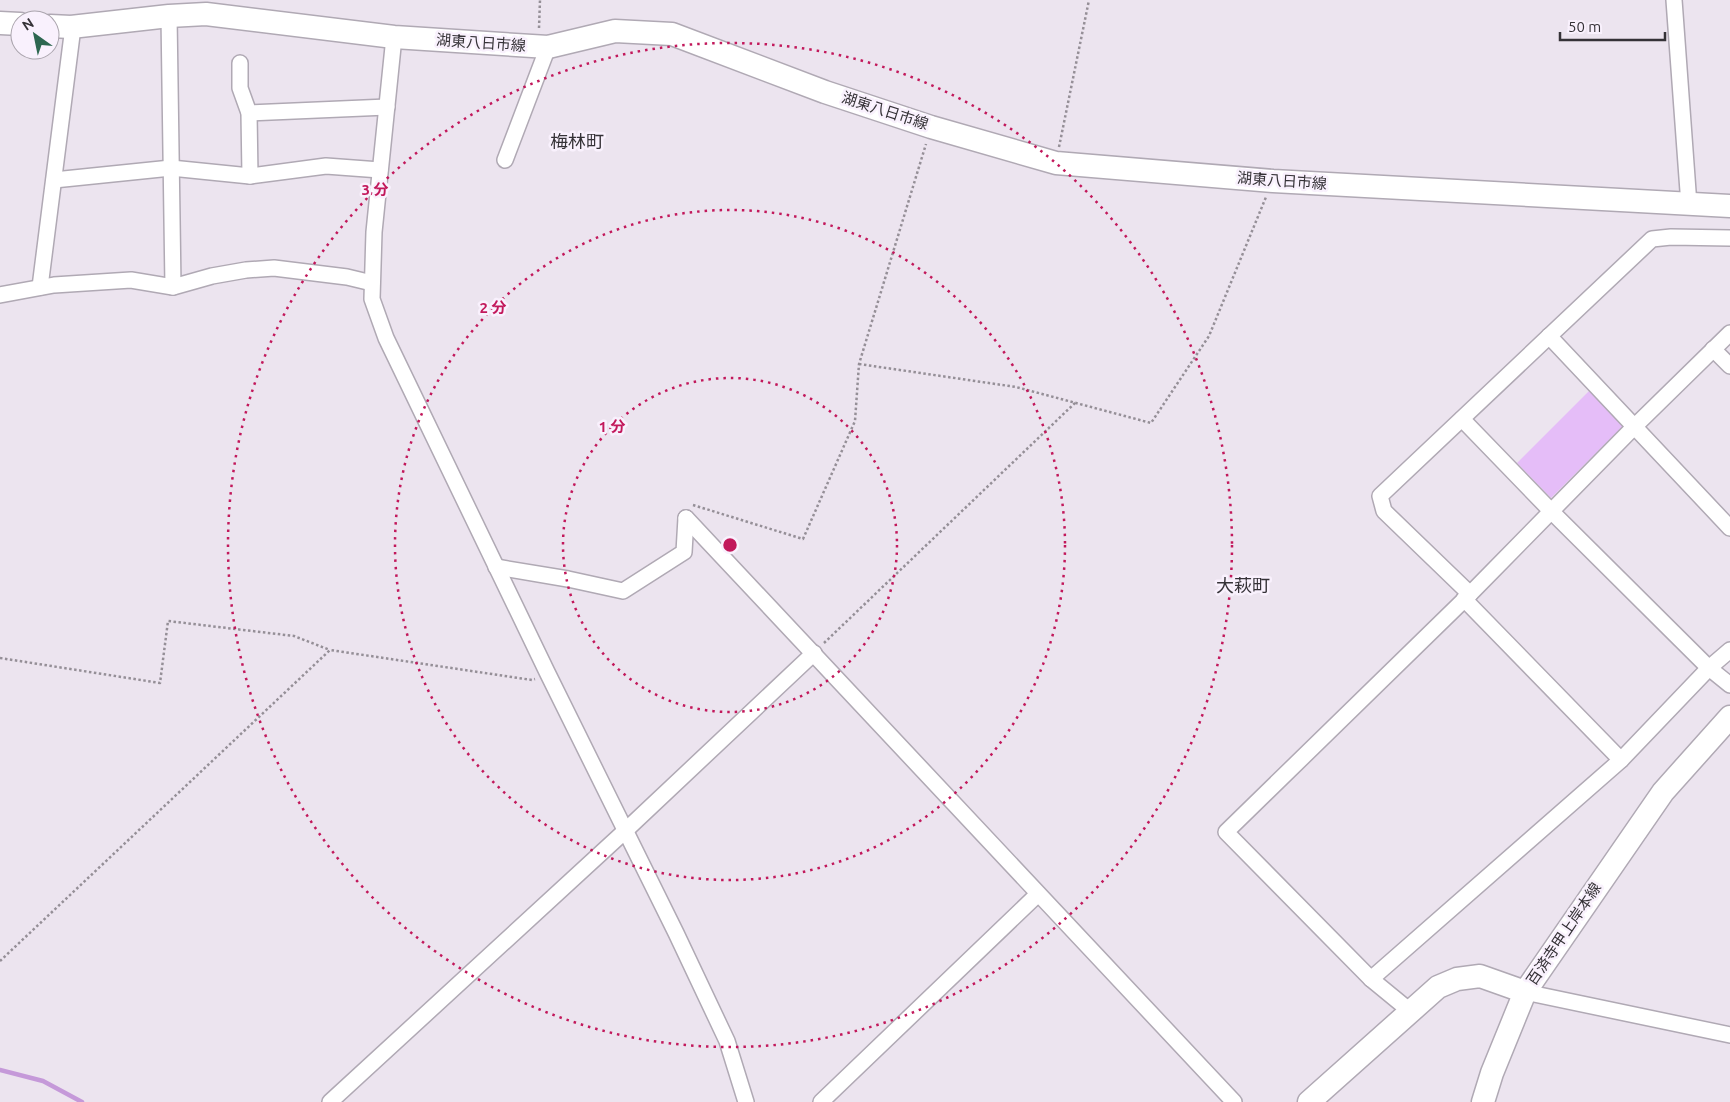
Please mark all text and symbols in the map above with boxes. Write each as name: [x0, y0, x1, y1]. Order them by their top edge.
north arrow: [10, 10, 60, 60]
scale bar: [1560, 10, 1665, 42]
text: N: [19, 15, 37, 34]
text: 50 m: [1568, 18, 1601, 35]
street label: 湖東八日市線: [436, 31, 527, 54]
street label: 湖東八日市線: [840, 89, 931, 133]
district label: 梅林町: [550, 131, 604, 151]
street label: 湖東八日市線: [1237, 169, 1328, 192]
text: 3 分: [361, 181, 389, 198]
text: 2 分: [479, 299, 507, 316]
text: 1 分: [598, 418, 626, 435]
centre of rings: [721, 536, 739, 554]
district label: 大萩町: [1216, 575, 1270, 595]
street label: 百済寺甲上岸本線: [1523, 879, 1604, 988]

